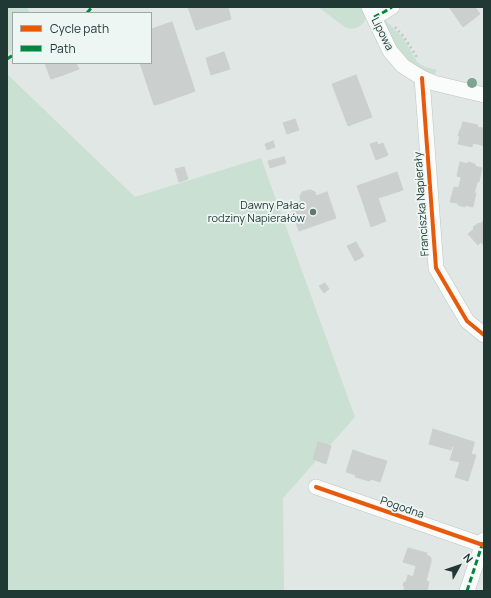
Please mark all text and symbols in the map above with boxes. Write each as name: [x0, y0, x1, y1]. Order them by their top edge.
legend: [12, 12, 152, 64]
street label: Lipowa: [368, 15, 396, 53]
text: Cycle path: [50, 20, 109, 37]
text: Path: [50, 40, 76, 57]
street label: Franciszka Napierały: [412, 151, 432, 257]
place label: Dawny Pałac rodziny Napierałów: [208, 199, 305, 225]
marker: Dawny Pałac rodziny Napierałów: [308, 207, 318, 217]
street label: Pogodna: [378, 494, 426, 522]
north arrow: [439, 546, 479, 586]
text: N: [460, 550, 477, 566]

